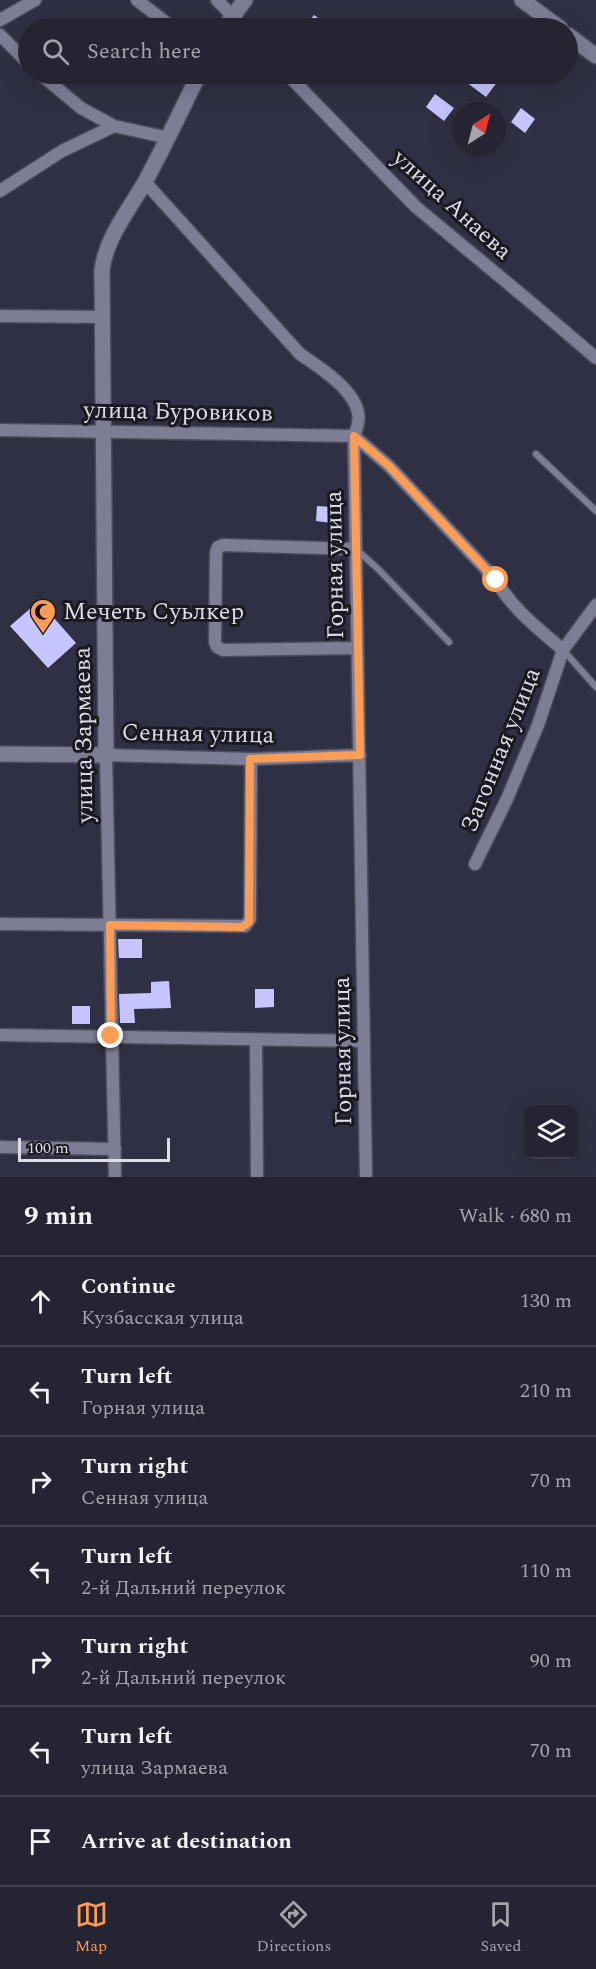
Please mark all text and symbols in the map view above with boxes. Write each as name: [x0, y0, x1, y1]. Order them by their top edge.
search box: [18, 18, 578, 84]
icon: search: [39, 35, 72, 68]
text: Search here: [87, 35, 201, 68]
north arrow: [452, 102, 506, 156]
street label: улица Анаева: [383, 141, 520, 269]
street label: улица Буровиков: [82, 392, 273, 432]
street label: Горная улица: [316, 490, 354, 640]
route start: [482, 566, 508, 592]
place label: Мечеть Суьлкер: [63, 594, 244, 630]
mosque icon: Мечеть Суьлкер: [28, 597, 58, 635]
street label: улица Зармаева: [64, 646, 104, 824]
street label: Загонная улица: [452, 662, 551, 838]
street label: Сенная улица: [121, 715, 275, 753]
street label: Горная улица: [324, 976, 362, 1126]
route end: [97, 1022, 123, 1048]
map controls: [524, 1105, 578, 1159]
button: layers: [524, 1105, 578, 1159]
scale bar: [18, 1135, 170, 1162]
text: 100 m: [27, 1136, 69, 1160]
text: 9 min: [24, 1196, 93, 1236]
text: Walk · 680 m: [459, 1201, 572, 1231]
text: Continue: [81, 1270, 176, 1303]
icon: ahead: [24, 1285, 57, 1318]
text: 130 m: [520, 1286, 572, 1316]
text: Кузбасская улица: [81, 1303, 244, 1333]
text: Turn left: [81, 1360, 173, 1393]
icon: left: [24, 1375, 57, 1408]
text: 210 m: [520, 1376, 572, 1406]
text: Горная улица: [81, 1393, 205, 1423]
text: Turn right: [81, 1450, 188, 1483]
icon: right: [24, 1465, 57, 1498]
text: 70 m: [530, 1466, 572, 1496]
text: Сенная улица: [81, 1483, 208, 1513]
text: Turn left: [81, 1540, 173, 1573]
icon: left: [24, 1555, 57, 1588]
text: 110 m: [520, 1556, 572, 1586]
text: 2-й Дальний переулок: [81, 1573, 286, 1603]
text: Turn right: [81, 1630, 188, 1663]
icon: right: [24, 1645, 57, 1678]
text: 90 m: [530, 1646, 572, 1676]
text: 2-й Дальний переулок: [81, 1663, 286, 1693]
text: Turn left: [81, 1720, 173, 1753]
icon: left: [24, 1735, 57, 1768]
text: 70 m: [530, 1736, 572, 1766]
text: улица Зармаева: [81, 1753, 228, 1783]
icon: arrive: [24, 1825, 57, 1858]
text: Arrive at destination: [81, 1825, 292, 1858]
tab: Map: [75, 1898, 108, 1958]
tab: Directions: [257, 1898, 331, 1958]
tab: Saved: [480, 1898, 521, 1958]

